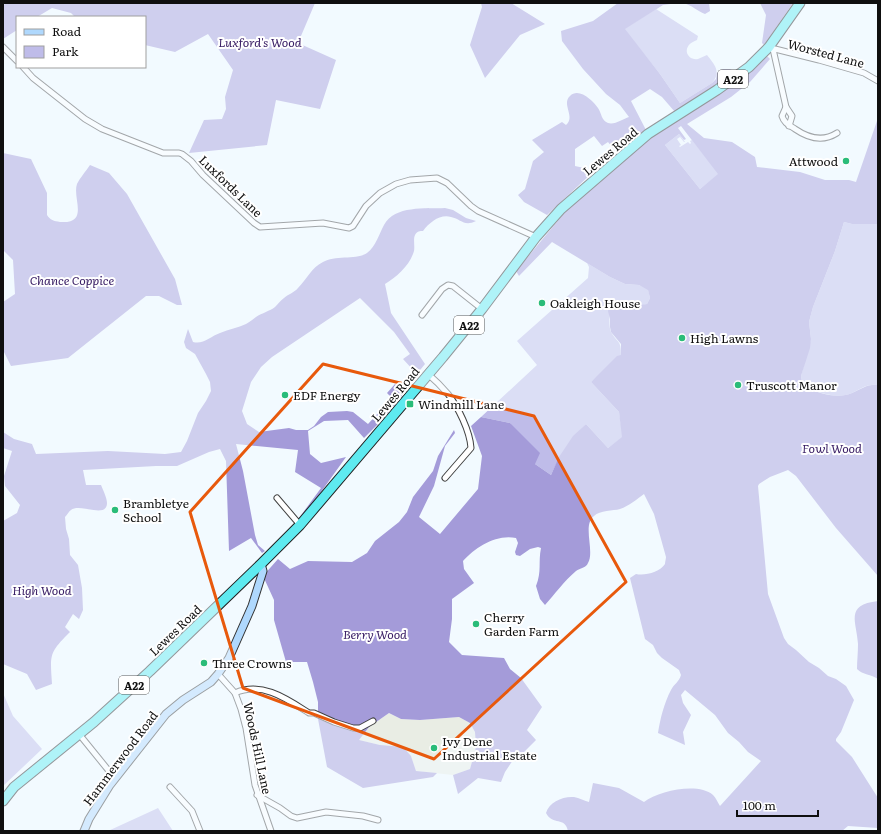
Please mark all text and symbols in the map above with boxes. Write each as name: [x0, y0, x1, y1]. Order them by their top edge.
legend: [16, 16, 146, 68]
text: Road: [52, 22, 82, 40]
park label: Luxford's Wood: [218, 33, 302, 51]
street label: Worsted Lane: [786, 34, 866, 72]
text: Park: [52, 42, 79, 60]
road number: A22: [718, 70, 748, 88]
street label: Lewes Road: [579, 122, 642, 179]
street label: Luxfords Lane: [195, 151, 267, 221]
place label: Attwood: [789, 152, 839, 170]
marker: Attwood: [841, 156, 851, 166]
park label: Chance Coppice: [30, 271, 114, 289]
place label: Oakleigh House: [550, 294, 640, 312]
marker: Oakleigh House: [537, 298, 547, 308]
road number: A22: [454, 316, 484, 334]
place label: High Lawns: [690, 329, 759, 347]
marker: High Lawns: [677, 333, 687, 343]
street label: Lewes Road: [367, 362, 424, 425]
place label: Truscott Manor: [746, 376, 837, 394]
marker: Truscott Manor: [733, 380, 743, 390]
place label: EDF Energy: [293, 386, 361, 404]
marker: EDF Energy: [280, 390, 290, 400]
place label: Windmill Lane: [418, 395, 504, 413]
marker: Windmill Lane: [405, 399, 415, 409]
park label: Fowl Wood: [802, 439, 862, 457]
place label: Brambletye School: [123, 494, 189, 526]
marker: Brambletye School: [110, 505, 120, 515]
park label: High Wood: [12, 581, 72, 599]
street label: Lewes Road: [145, 600, 206, 660]
place label: Cherry Garden Farm: [484, 608, 560, 640]
marker: Cherry Garden Farm: [471, 619, 481, 629]
park label: Berry Wood: [343, 625, 407, 643]
place label: Three Crowns: [212, 654, 292, 672]
marker: Three Crowns: [199, 658, 209, 668]
road number: A22: [119, 676, 149, 694]
street label: Woods Hill Lane: [239, 700, 277, 796]
street label: Hammerwood Road: [78, 706, 162, 809]
place label: Ivy Dene Industrial Estate: [442, 732, 537, 764]
marker: Ivy Dene Industrial Estate: [429, 743, 439, 753]
scale bar: [737, 792, 818, 818]
text: 100 m: [743, 796, 776, 814]

